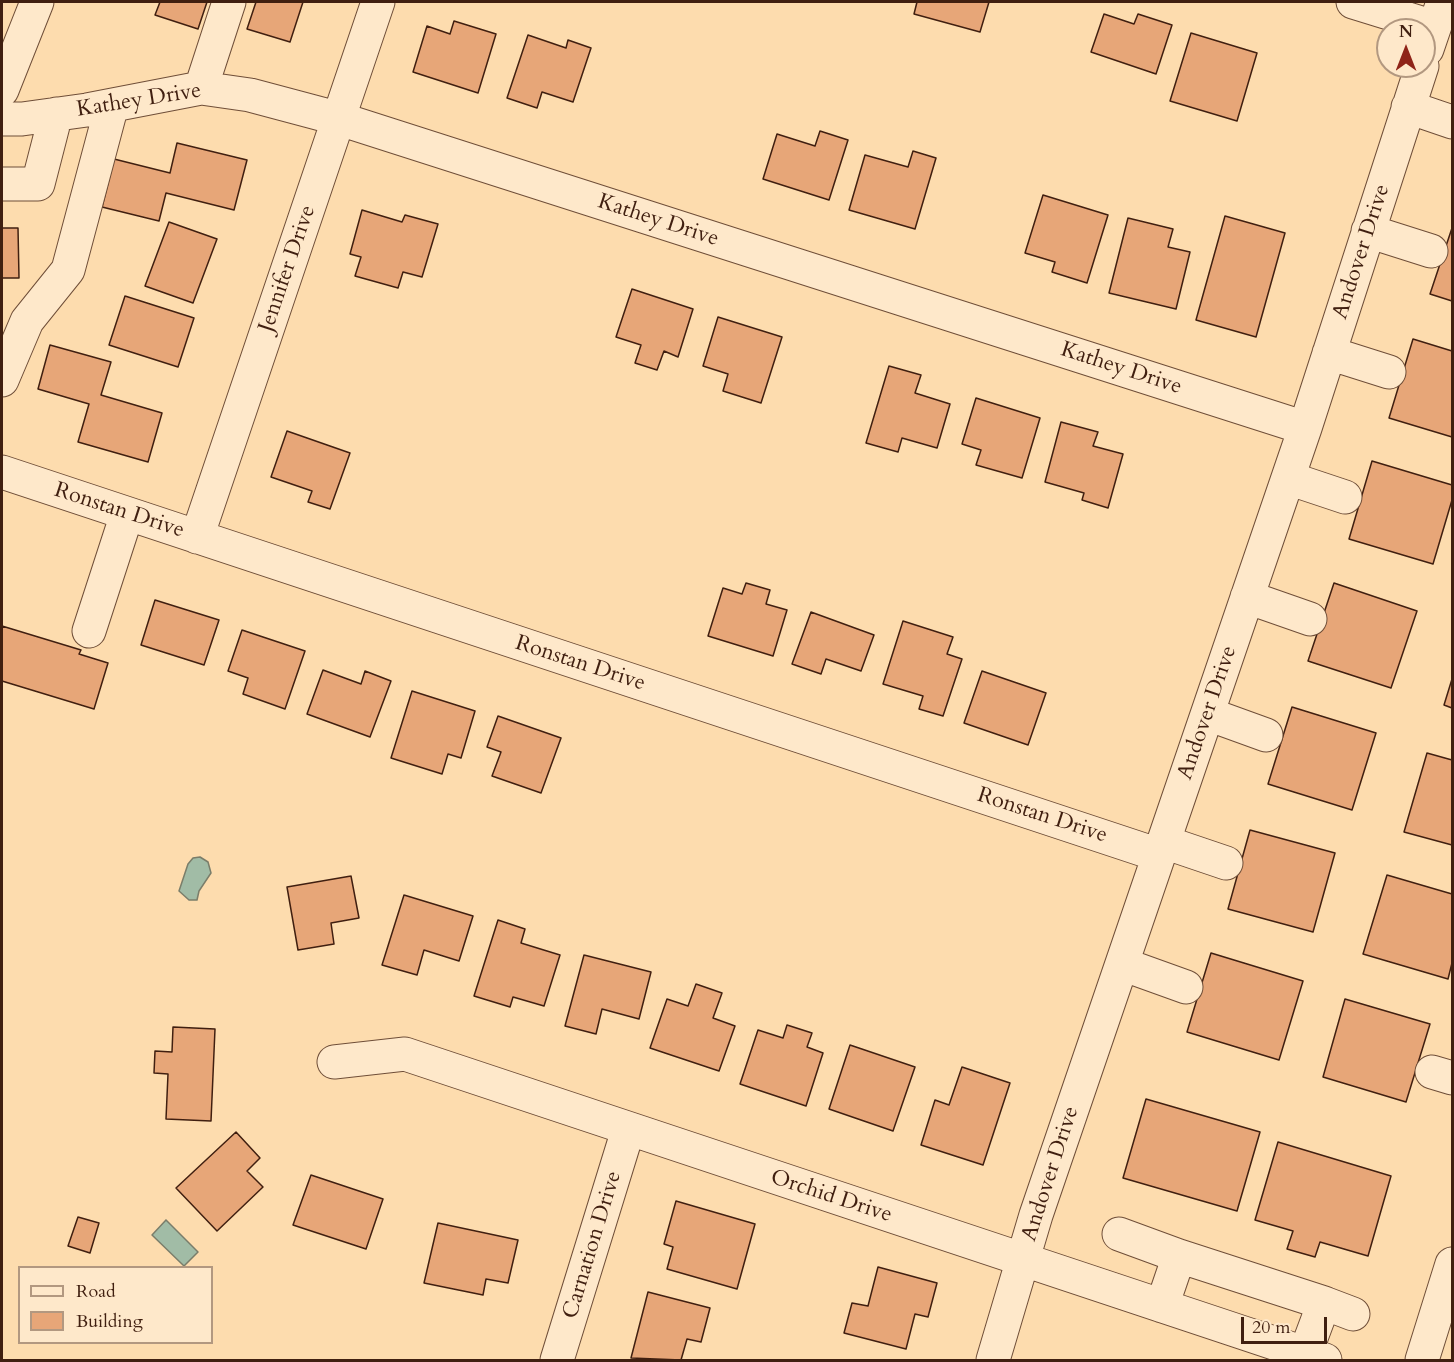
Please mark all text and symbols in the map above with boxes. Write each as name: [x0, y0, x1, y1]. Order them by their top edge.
north arrow: [1376, 18, 1436, 78]
text: N: [1399, 21, 1413, 43]
street label: Kathey Drive: [75, 78, 203, 124]
street label: Andover Drive: [1328, 181, 1396, 323]
street label: Kathey Drive: [594, 189, 722, 253]
street label: Jennifer Drive: [254, 202, 322, 336]
street label: Kathey Drive: [1057, 337, 1185, 401]
street label: Ronstan Drive: [51, 478, 187, 544]
street label: Ronstan Drive: [512, 631, 648, 697]
street label: Andover Drive: [1173, 643, 1243, 783]
street label: Ronstan Drive: [974, 783, 1110, 849]
street label: Andover Drive: [1017, 1103, 1085, 1245]
street label: Orchid Drive: [767, 1165, 895, 1229]
street label: Carnation Drive: [558, 1168, 628, 1322]
legend: [18, 1266, 213, 1344]
text: Road: [76, 1279, 116, 1304]
scale bar: [1244, 1305, 1330, 1343]
text: Building: [76, 1309, 143, 1334]
text: 20 m: [1252, 1315, 1291, 1340]

